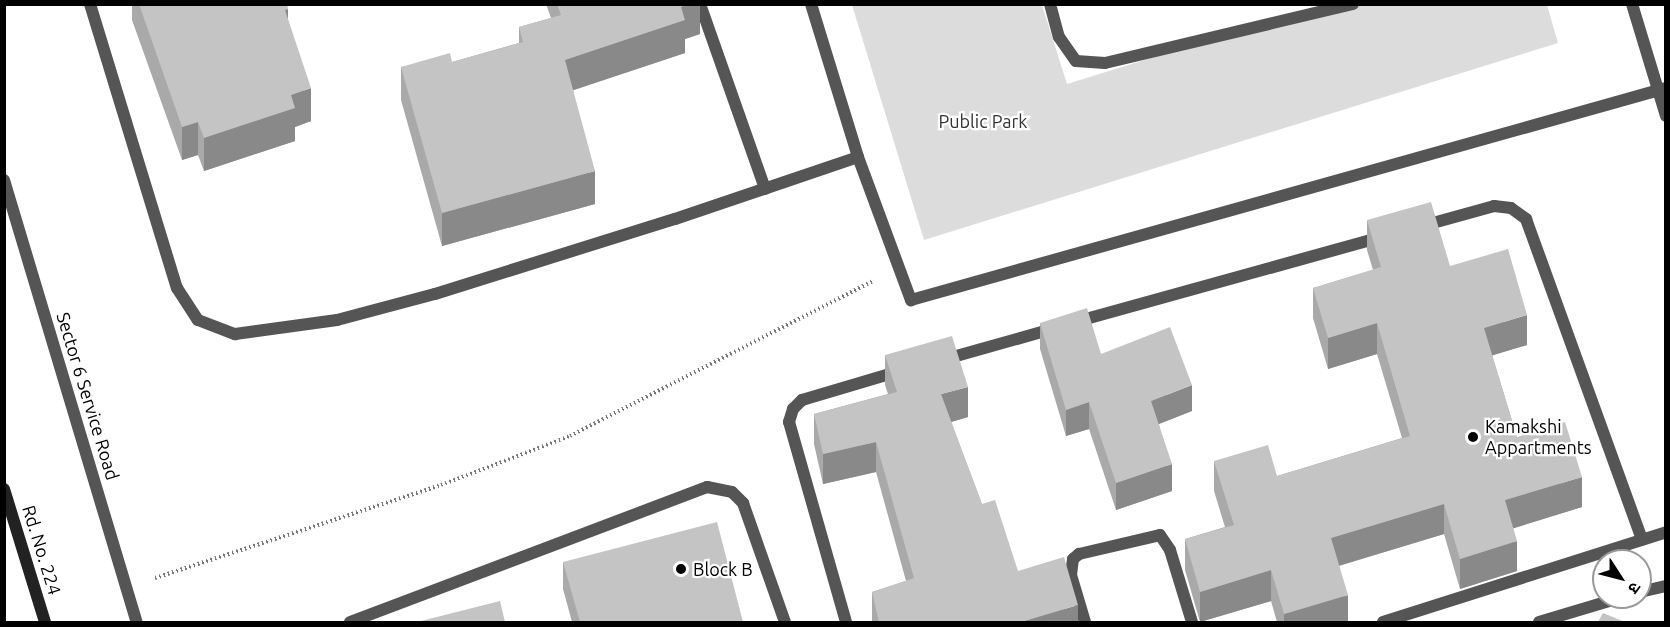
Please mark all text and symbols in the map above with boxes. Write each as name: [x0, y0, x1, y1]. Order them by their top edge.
park label: Public Park: [939, 110, 1027, 132]
street label: Sector 6 Service Road: [52, 310, 124, 482]
place label: Kamakshi Appartments: [1485, 416, 1592, 458]
marker: Kamakshi Appartments: [1466, 430, 1480, 444]
street label: Rd. No. 224: [18, 503, 66, 597]
north arrow: [1592, 549, 1652, 609]
place label: Block B: [693, 558, 753, 580]
marker: Block B: [674, 562, 688, 576]
text: उ: [1625, 579, 1645, 597]

